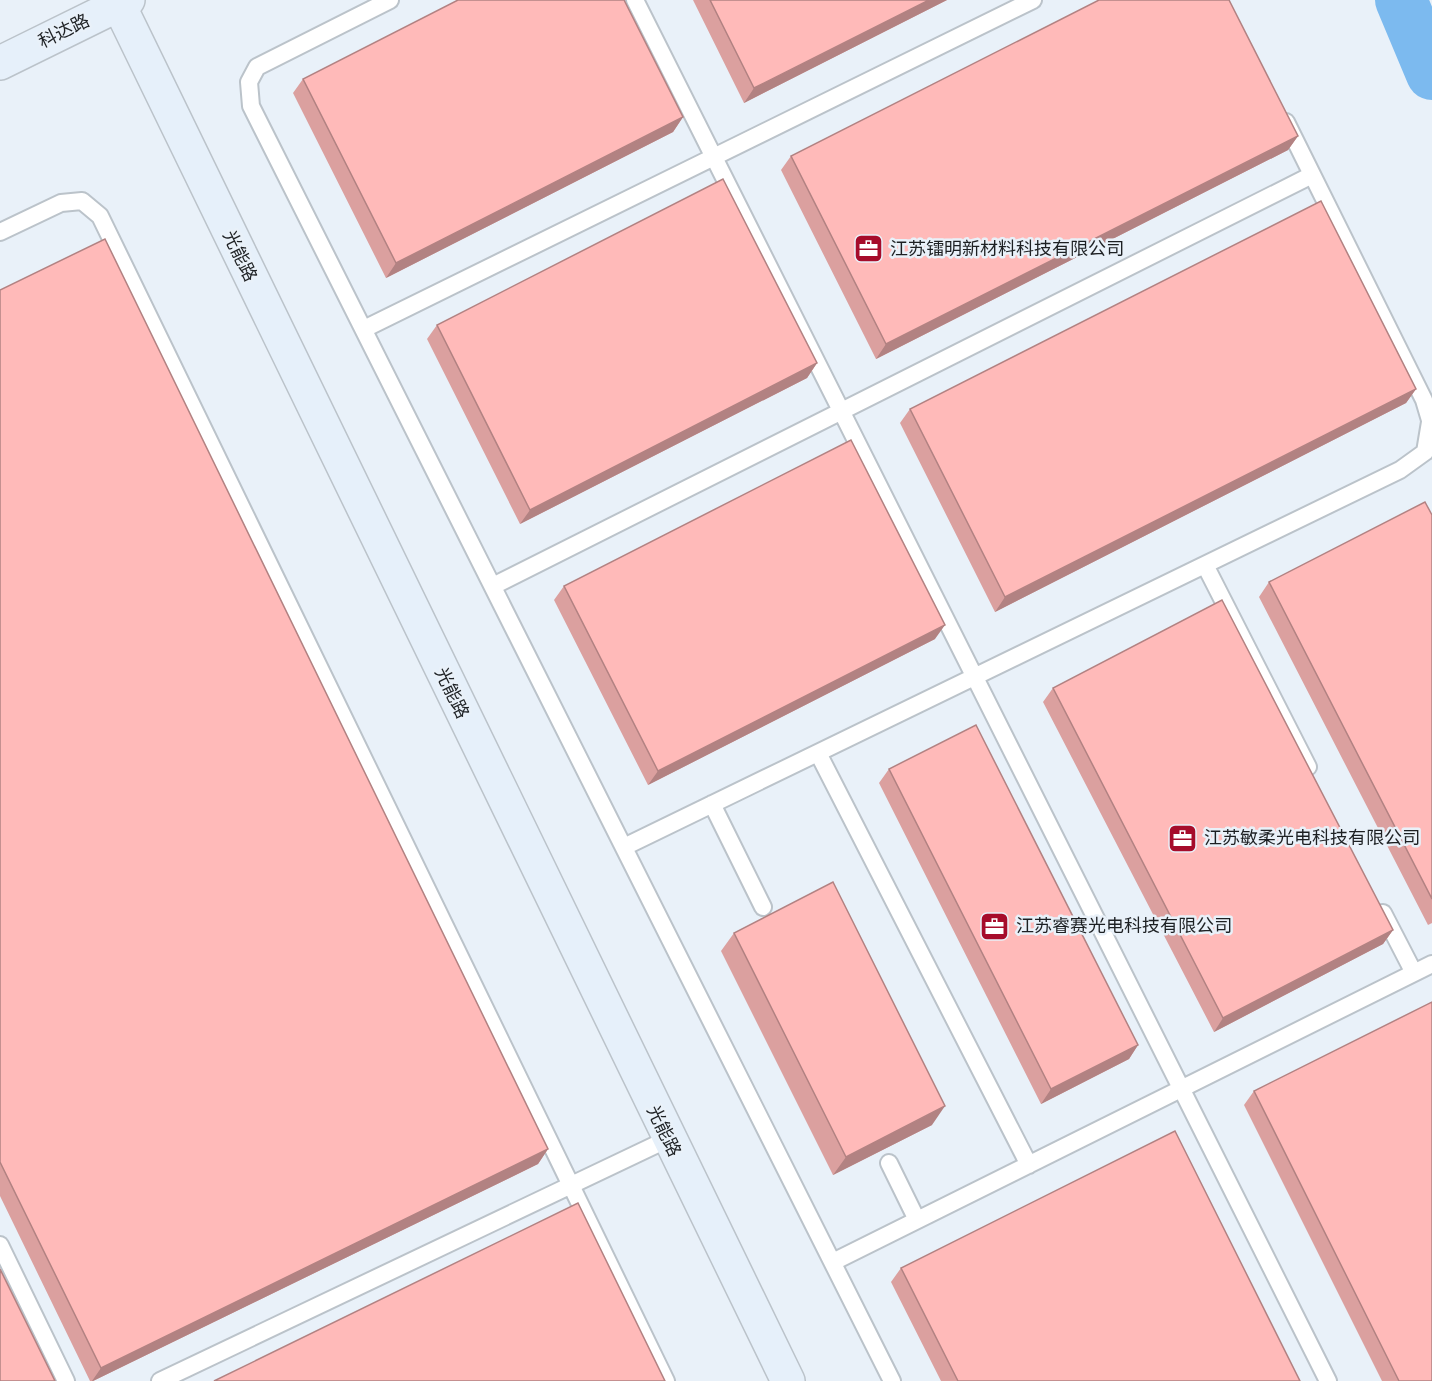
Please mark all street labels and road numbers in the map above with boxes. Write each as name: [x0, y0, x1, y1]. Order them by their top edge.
street label: 科达路: [34, 7, 94, 55]
street label: 光能路: [216, 226, 264, 286]
street label: 光能路: [428, 663, 476, 723]
street label: 光能路: [640, 1101, 688, 1161]

